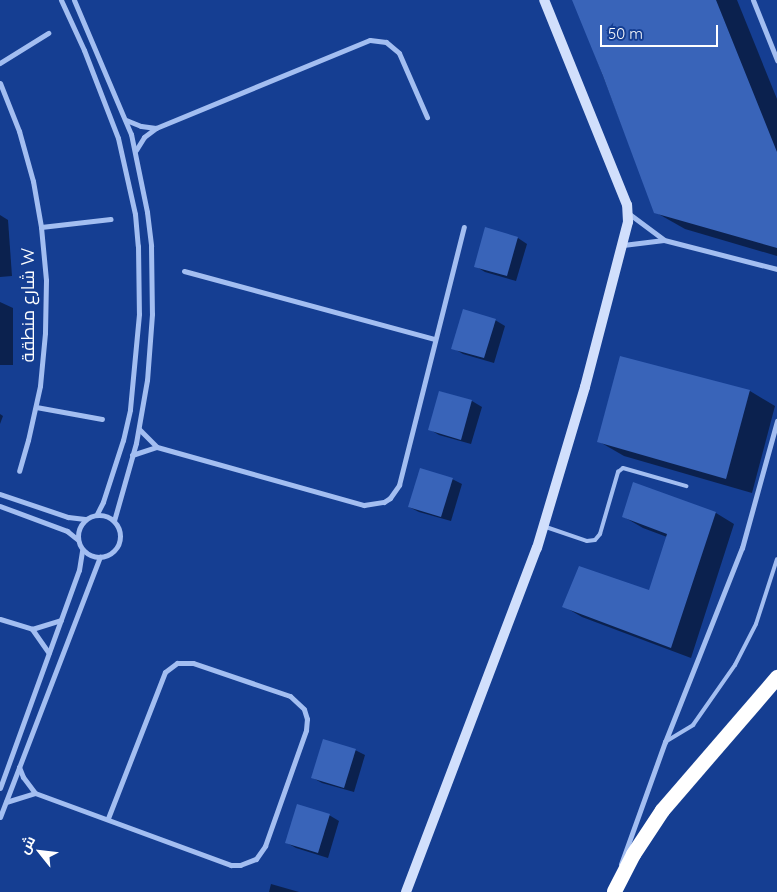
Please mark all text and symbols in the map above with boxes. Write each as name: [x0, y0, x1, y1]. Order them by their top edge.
scale bar: [602, 15, 720, 47]
text: 50 m: [608, 24, 643, 43]
street label: شارع منطقة W: [17, 248, 39, 362]
north arrow: [15, 827, 65, 877]
text: ش: [15, 833, 39, 857]

